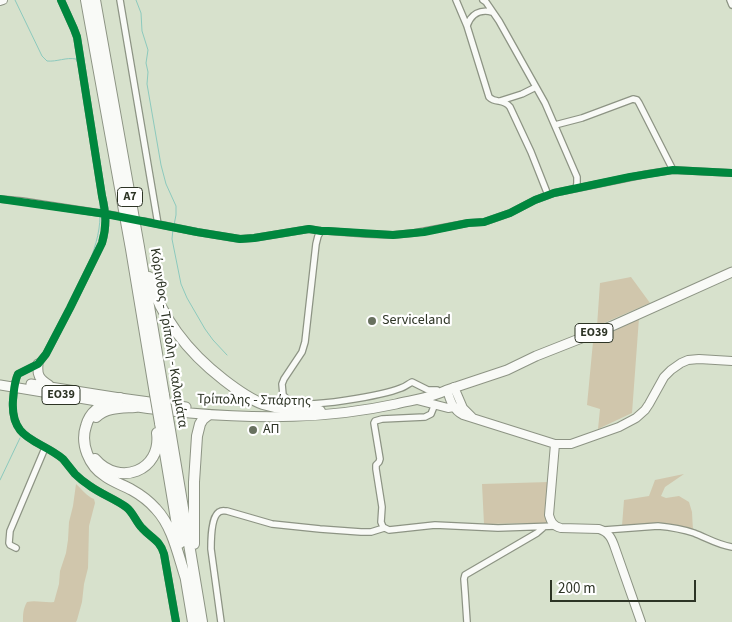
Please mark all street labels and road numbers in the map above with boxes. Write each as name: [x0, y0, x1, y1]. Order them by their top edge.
road number: Α7: [118, 188, 142, 206]
street label: Κόρινθος - Τρίπολη - Καλαμάτα: [145, 247, 191, 429]
road number: ΕΟ39: [575, 323, 613, 342]
road number: ΕΟ39: [42, 386, 80, 404]
street label: Τρίπολης - Σπάρτης: [197, 392, 311, 410]

